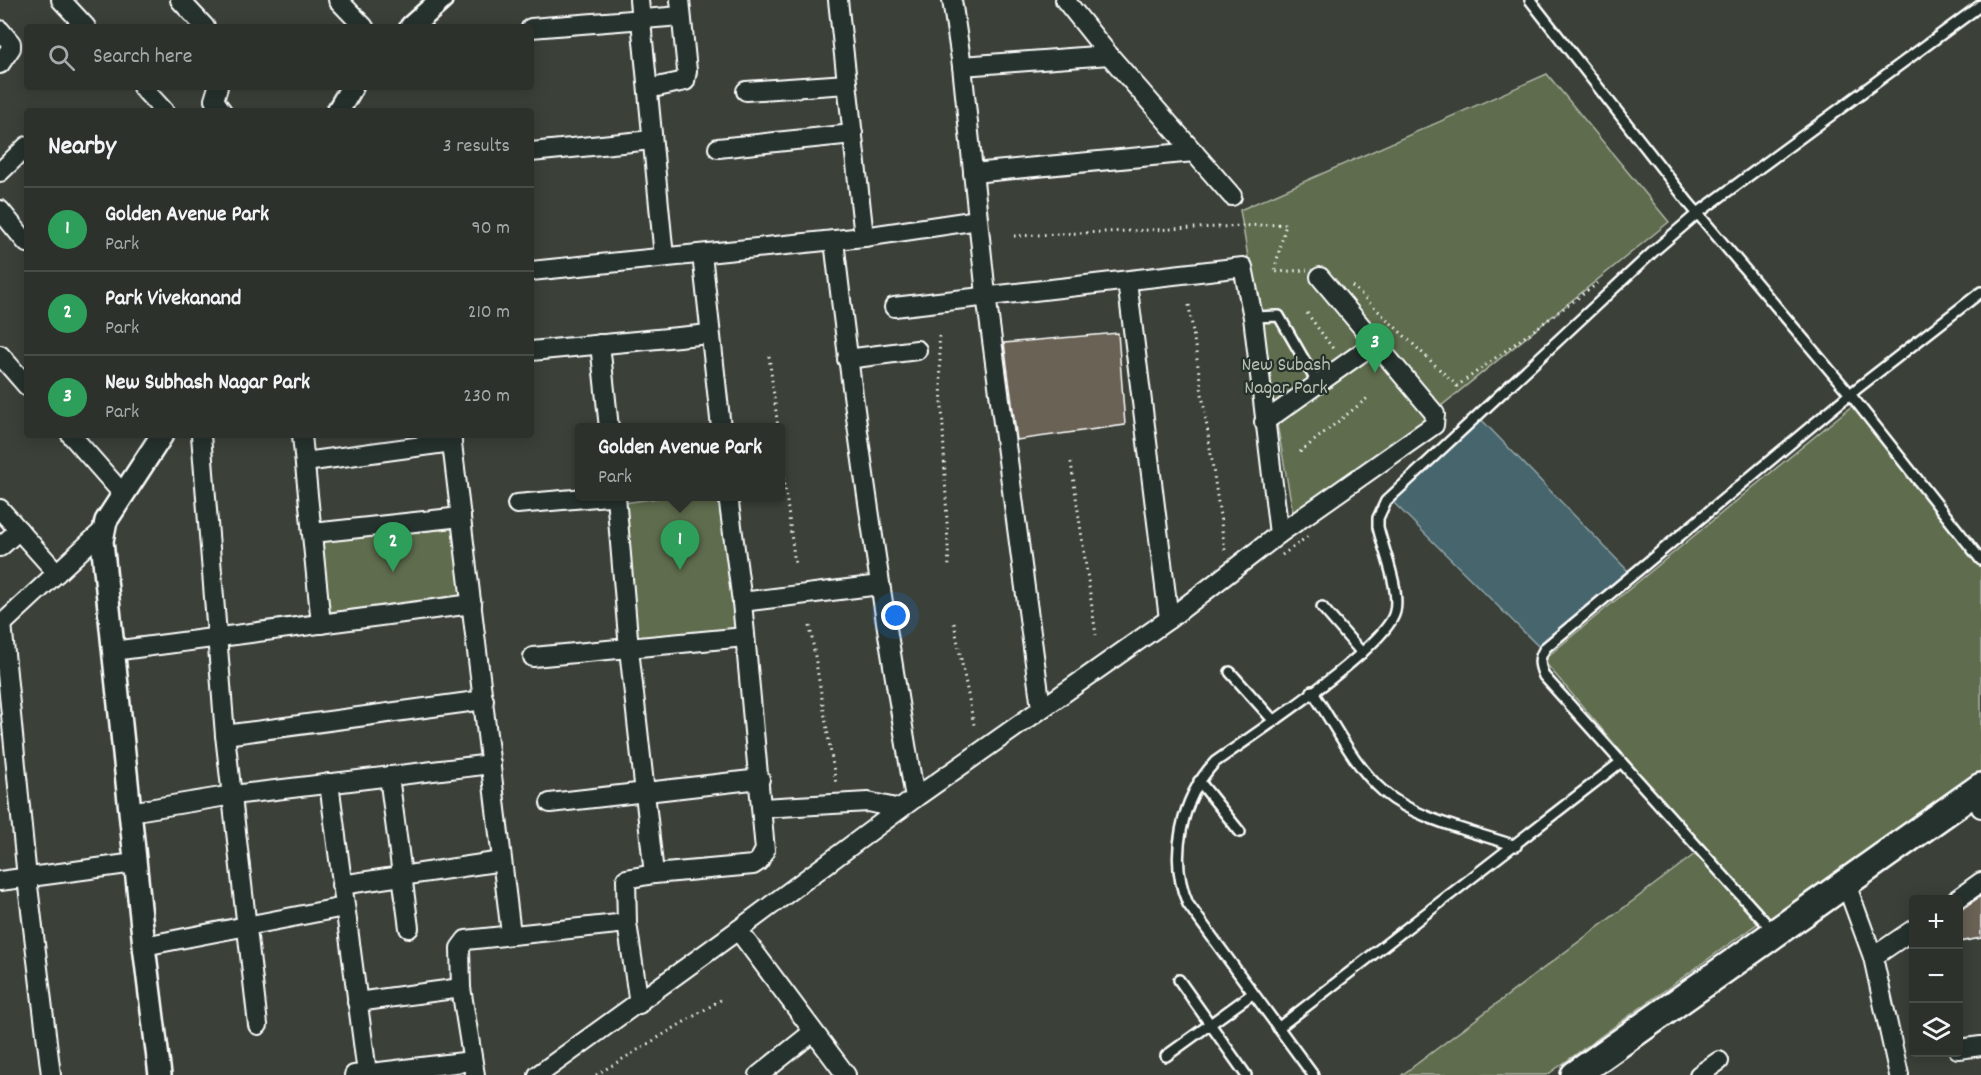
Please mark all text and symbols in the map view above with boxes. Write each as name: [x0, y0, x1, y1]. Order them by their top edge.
search box: [24, 24, 534, 90]
icon: search: [45, 41, 78, 74]
text: Search here: [93, 42, 192, 73]
text: Nearby: [48, 129, 116, 166]
text: 3 results: [443, 133, 510, 161]
text: Golden Avenue Park: [105, 200, 269, 231]
text: 1: [65, 215, 70, 243]
text: 90 m: [472, 215, 510, 243]
text: Park: [105, 231, 139, 259]
text: Park Vivekanand: [105, 284, 241, 315]
text: 2: [63, 299, 72, 327]
text: 210 m: [468, 299, 510, 327]
text: Park: [105, 315, 139, 343]
pin: 3: [1356, 324, 1394, 373]
park label: New Subash Nagar Park: [1241, 352, 1331, 403]
text: New Subhash Nagar Park: [105, 368, 310, 399]
text: 3: [63, 383, 72, 411]
text: 230 m: [463, 383, 510, 411]
text: Park: [105, 399, 139, 427]
popup: [575, 423, 785, 501]
text: Golden Avenue Park: [598, 433, 762, 464]
text: Park: [598, 464, 632, 492]
pin: 1: [660, 520, 700, 570]
pin: 2: [374, 522, 412, 572]
your location: [881, 601, 910, 630]
map controls: [1909, 895, 1963, 1057]
button: +: [1909, 895, 1963, 949]
button: −: [1909, 949, 1963, 1003]
button: layers: [1909, 1003, 1963, 1057]

